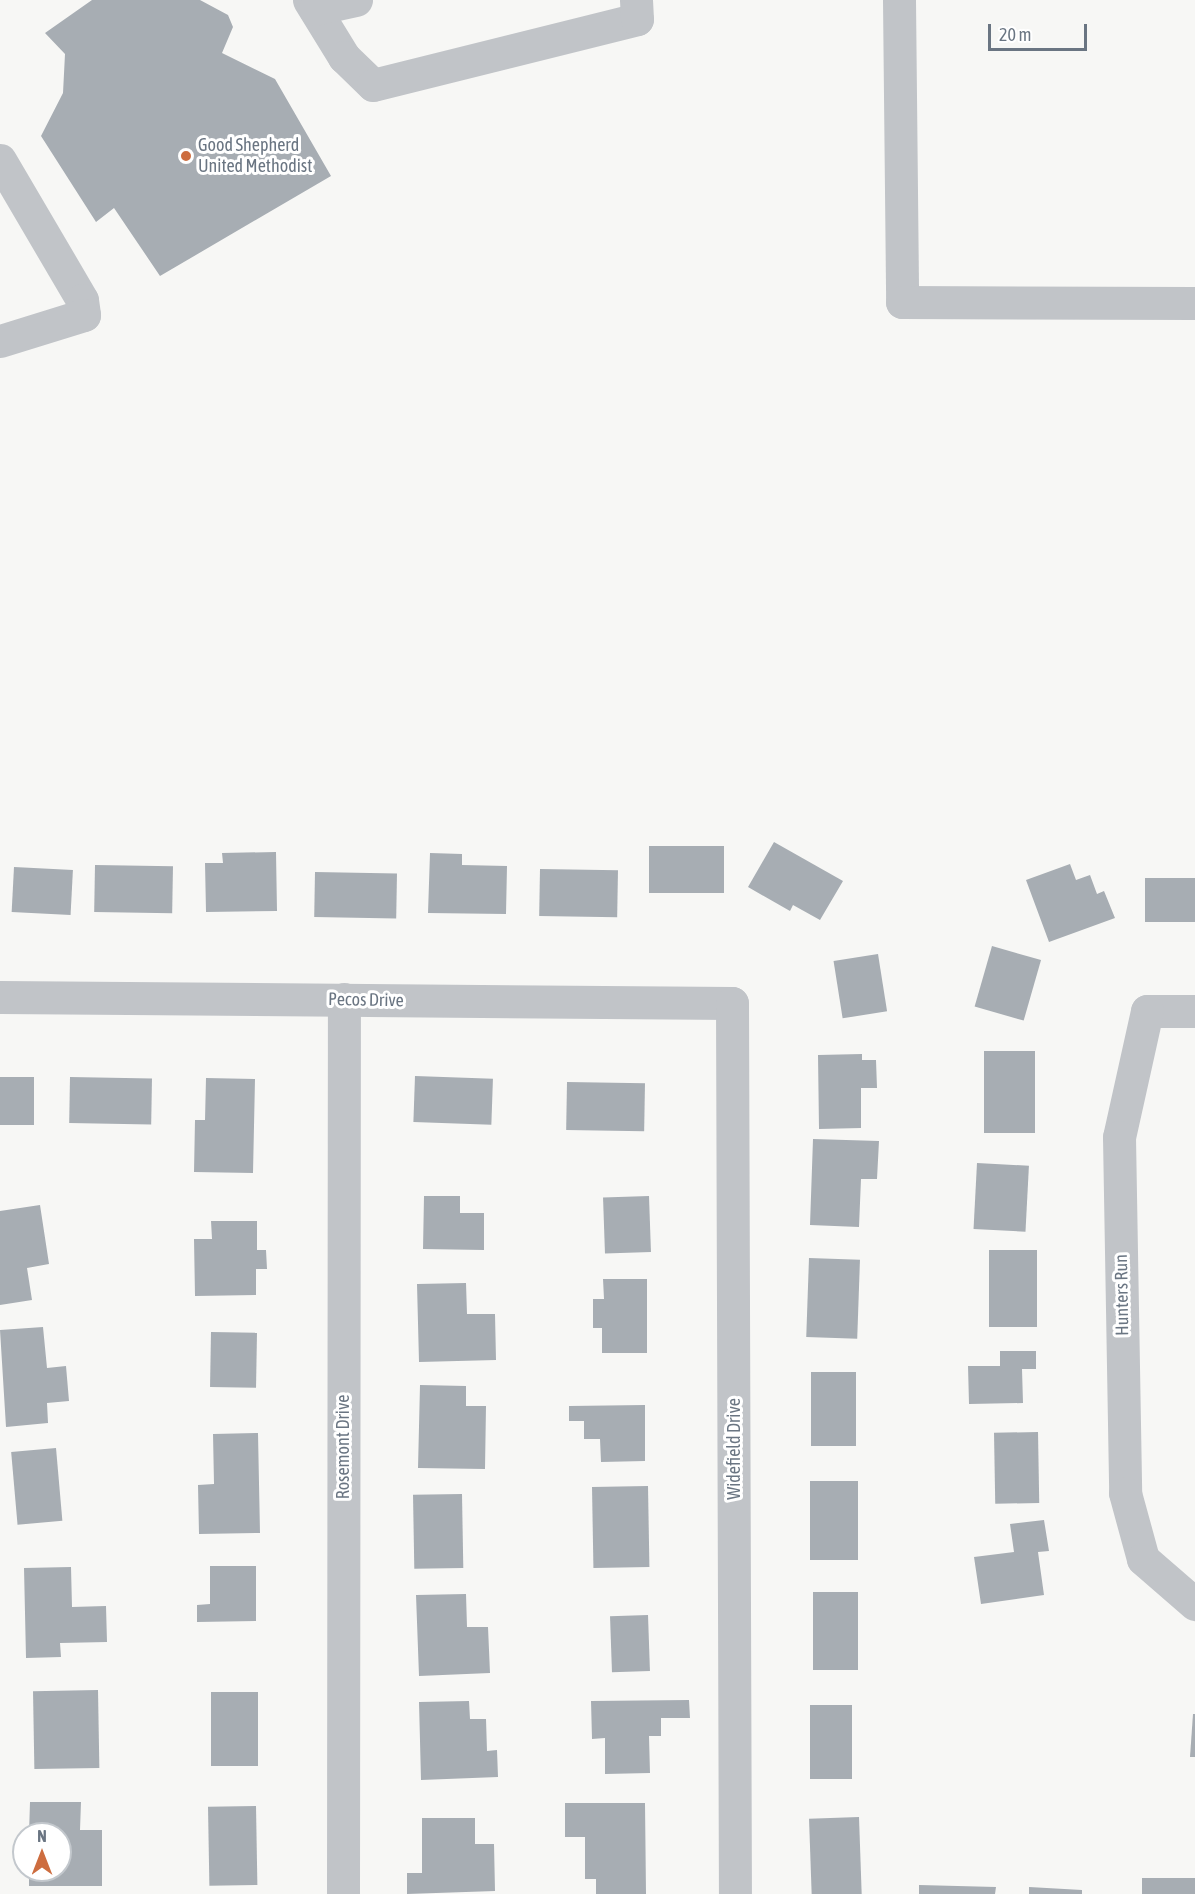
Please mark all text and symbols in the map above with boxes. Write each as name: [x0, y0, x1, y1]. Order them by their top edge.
scale bar: [991, 12, 1090, 50]
text: 20 m: [999, 24, 1031, 45]
place label: Good Shepherd United Methodist: [198, 135, 312, 178]
marker: Good Shepherd United Methodist: [179, 149, 193, 163]
street label: Pecos Drive: [328, 989, 404, 1011]
street label: Hunters Run: [1110, 1254, 1134, 1336]
street label: Rosemont Drive: [332, 1395, 354, 1499]
street label: Widefield Drive: [723, 1398, 745, 1500]
north arrow: [12, 1822, 72, 1882]
text: N: [37, 1827, 47, 1845]

